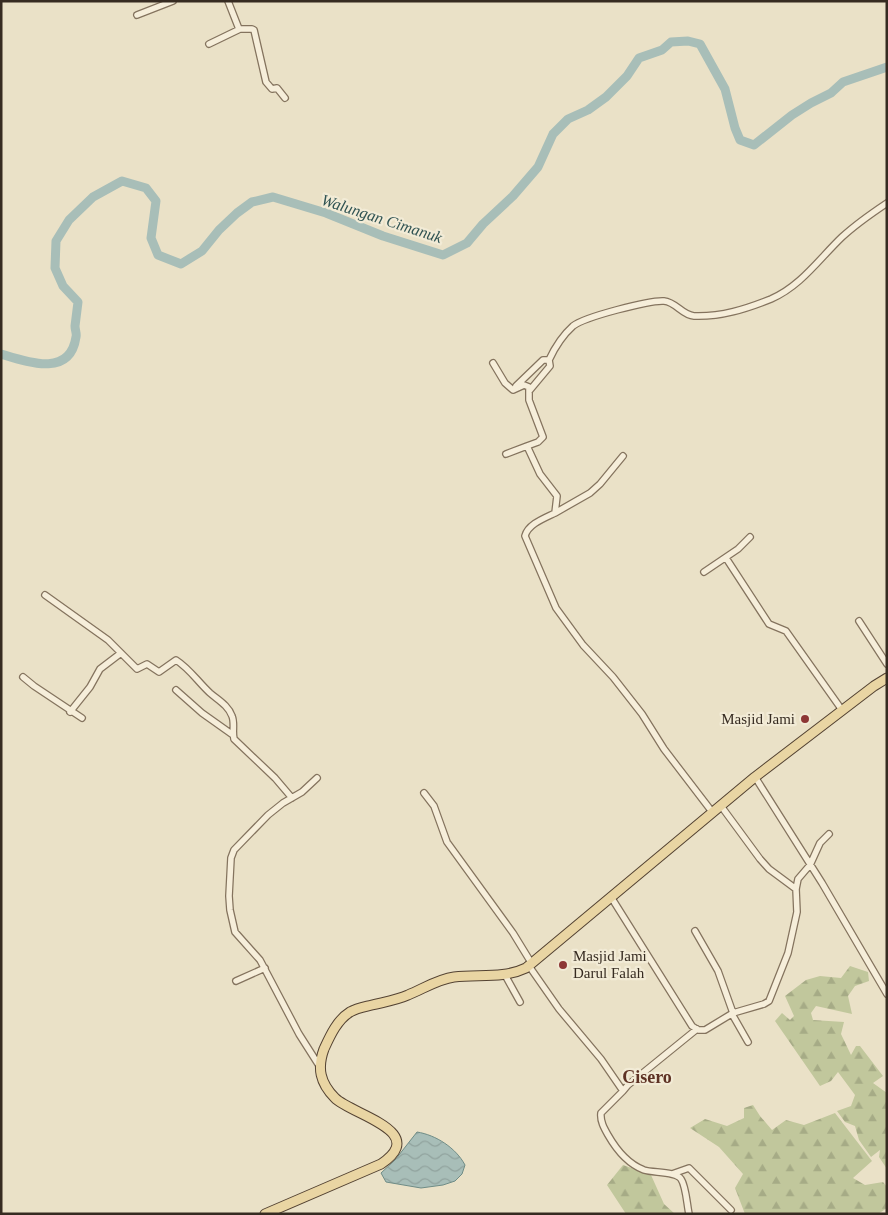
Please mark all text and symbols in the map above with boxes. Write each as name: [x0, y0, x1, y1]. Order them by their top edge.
water label: Walungan Cimanuk: [319, 191, 445, 247]
place label: Masjid Jami: [721, 711, 795, 727]
marker: Masjid Jami: [799, 713, 811, 725]
place label: Masjid Jami Darul Falah: [573, 948, 647, 981]
marker: Masjid Jami Darul Falah: [557, 959, 569, 971]
district label: Cisero: [622, 1067, 672, 1087]

